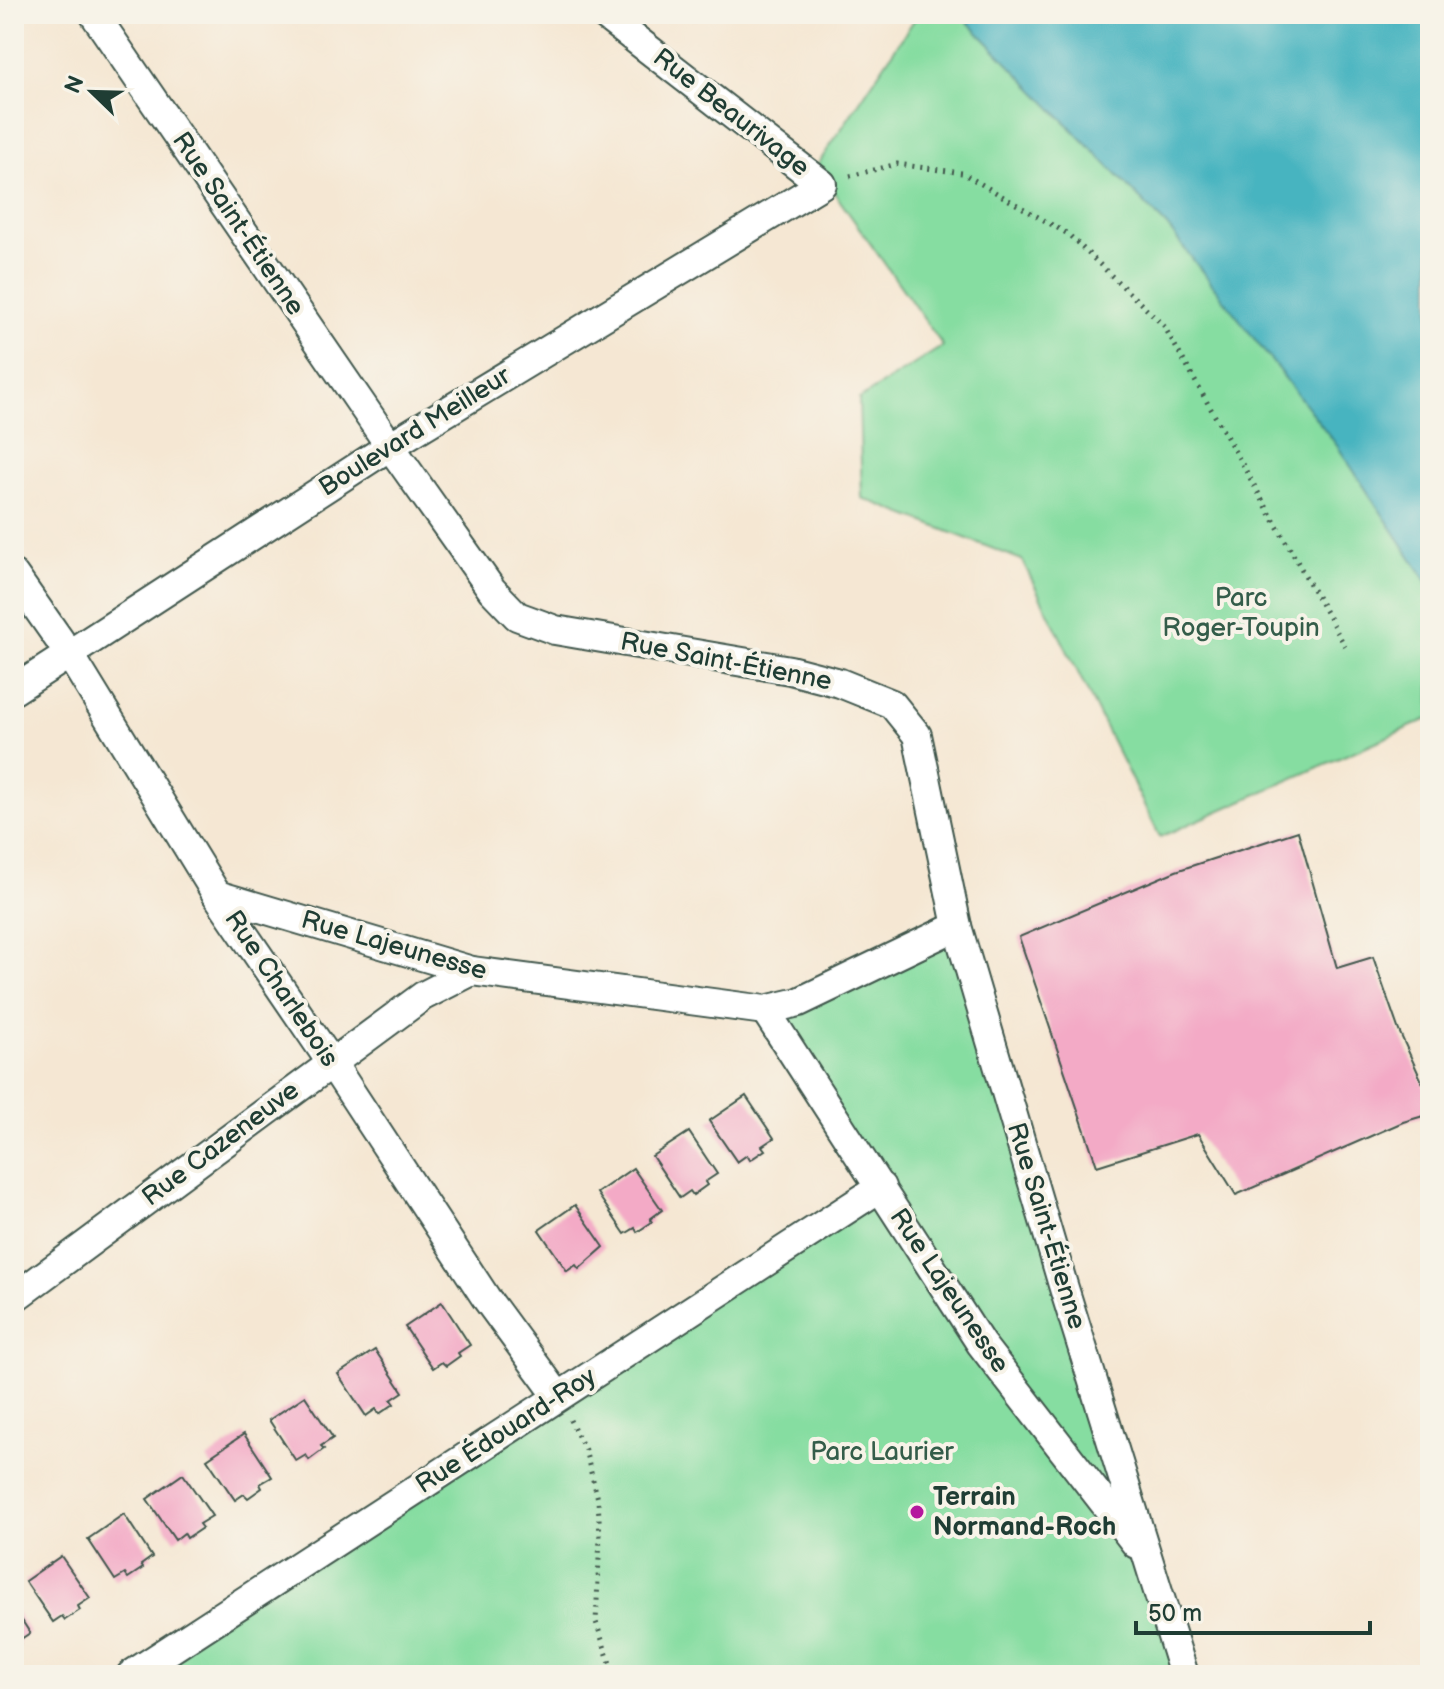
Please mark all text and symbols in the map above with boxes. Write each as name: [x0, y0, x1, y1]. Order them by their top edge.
street label: Rue Beaurivage: [647, 42, 815, 184]
north arrow: [52, 52, 132, 132]
text: N: [59, 72, 91, 98]
street label: Rue Saint-Étienne: [165, 126, 312, 322]
street label: Boulevard Meilleur: [313, 360, 517, 503]
park label: Parc Roger-Toupin: [1162, 583, 1320, 644]
street label: Rue Saint-Étienne: [618, 625, 834, 698]
street label: Rue Charlebois: [217, 905, 345, 1073]
street label: Rue Lajeunesse: [298, 905, 490, 987]
street label: Rue Cazeneuve: [137, 1075, 305, 1213]
street label: Rue Saint-Étienne: [1000, 1119, 1093, 1333]
street label: Rue Lajeunesse: [883, 1203, 1015, 1379]
street label: Rue Édouard-Roy: [410, 1360, 602, 1501]
park label: Parc Laurier: [810, 1437, 954, 1468]
place label: Terrain Normand-Roch: [933, 1482, 1116, 1543]
marker: Terrain Normand-Roch: [908, 1503, 926, 1521]
scale bar: [1136, 1585, 1370, 1635]
text: 50 m: [1148, 1599, 1202, 1628]

